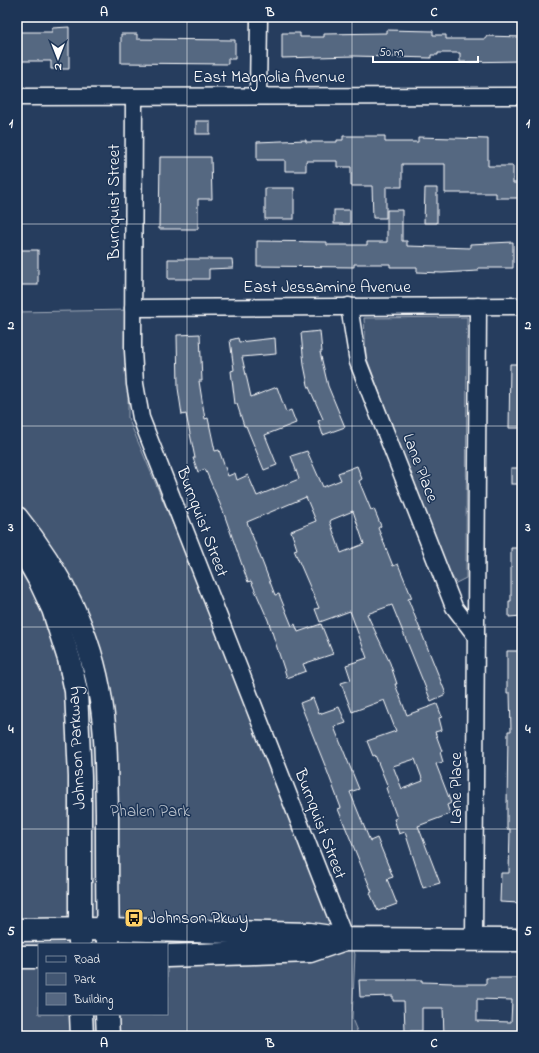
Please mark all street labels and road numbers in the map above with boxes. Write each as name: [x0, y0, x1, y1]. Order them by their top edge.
street label: East Magnolia Avenue: [193, 65, 345, 92]
street label: Burnquist Street: [102, 144, 127, 261]
street label: East Jessamine Avenue: [243, 275, 411, 300]
street label: Lane Place: [395, 430, 445, 506]
street label: Burnquist Street: [169, 462, 235, 581]
street label: Johnson Parkway: [61, 686, 94, 810]
street label: Lane Place: [444, 752, 469, 824]
street label: Burnquist Street: [287, 764, 353, 883]

